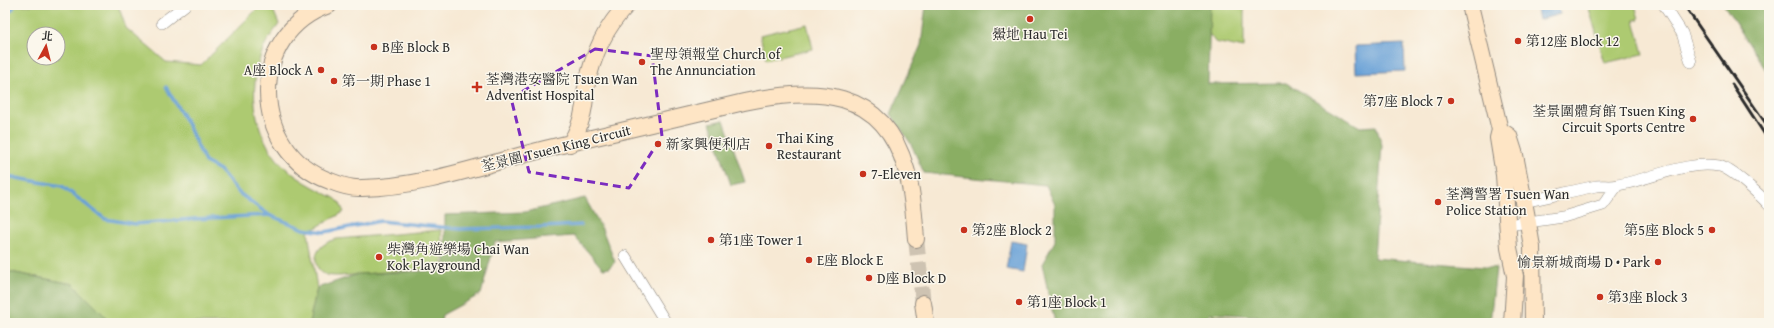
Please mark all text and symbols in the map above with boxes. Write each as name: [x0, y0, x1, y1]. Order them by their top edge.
marker: 鱟地 Hau Tei: [1025, 14, 1035, 24]
place label: 鱟地 Hau Tei: [992, 24, 1068, 44]
north arrow: [26, 26, 66, 66]
text: 北: [41, 27, 54, 45]
place label: 第12座 Block 12: [1526, 31, 1619, 51]
marker: 第12座 Block 12: [1513, 36, 1523, 46]
place label: B座 Block B: [382, 37, 450, 57]
marker: B座 Block B: [369, 42, 379, 52]
place label: 聖母領報堂 Church of The Annunciation: [650, 44, 782, 80]
marker: 聖母領報堂 Church of The Annunciation: [637, 57, 647, 67]
place label: A座 Block A: [244, 60, 314, 80]
marker: A座 Block A: [316, 65, 326, 75]
place label: 荃灣港安醫院 Tsuen Wan Adventist Hospital: [486, 69, 638, 105]
place label: 第一期 Phase 1: [342, 71, 431, 91]
marker: 第一期 Phase 1: [329, 76, 339, 86]
marker: 荃灣港安醫院 Tsuen Wan Adventist Hospital: [471, 81, 483, 93]
place label: 第7座 Block 7: [1363, 91, 1443, 111]
marker: 第7座 Block 7: [1446, 96, 1456, 106]
place label: 荃景圍體育館 Tsuen King Circuit Sports Centre: [1532, 101, 1685, 137]
marker: 荃景圍體育館 Tsuen King Circuit Sports Centre: [1688, 114, 1698, 124]
street label: 荃景圍 Tsuen King Circuit: [479, 120, 633, 176]
place label: Thai King Restaurant: [777, 128, 841, 164]
place label: 新家興便利店: [666, 134, 750, 154]
marker: 新家興便利店: [653, 139, 663, 149]
marker: Thai King Restaurant: [764, 141, 774, 151]
place label: 7-Eleven: [871, 164, 921, 184]
marker: 7-Eleven: [858, 169, 868, 179]
place label: 荃灣警署 Tsuen Wan Police Station: [1446, 184, 1570, 220]
marker: 荃灣警署 Tsuen Wan Police Station: [1433, 197, 1443, 207]
place label: 第2座 Block 2: [972, 220, 1052, 240]
place label: 第5座 Block 5: [1624, 220, 1704, 240]
marker: 第2座 Block 2: [959, 225, 969, 235]
marker: 第5座 Block 5: [1707, 225, 1717, 235]
place label: 第1座 Tower 1: [719, 230, 803, 250]
marker: 第1座 Tower 1: [706, 235, 716, 245]
place label: 柴灣角遊樂場 Chai Wan Kok Playground: [387, 239, 529, 275]
place label: E座 Block E: [817, 250, 883, 270]
marker: 柴灣角遊樂場 Chai Wan Kok Playground: [374, 252, 384, 262]
place label: 愉景新城商場 D • Park: [1517, 252, 1651, 272]
marker: E座 Block E: [804, 255, 814, 265]
marker: 愉景新城商場 D • Park: [1653, 257, 1663, 267]
place label: D座 Block D: [877, 268, 946, 288]
marker: D座 Block D: [864, 273, 874, 283]
place label: 第3座 Block 3: [1608, 287, 1688, 307]
place label: 第1座 Block 1: [1027, 292, 1107, 312]
marker: 第3座 Block 3: [1595, 292, 1605, 302]
marker: 第1座 Block 1: [1014, 297, 1024, 307]

